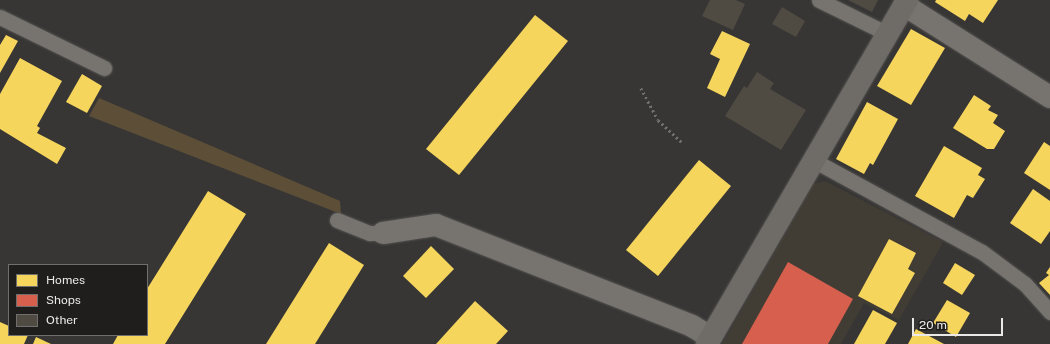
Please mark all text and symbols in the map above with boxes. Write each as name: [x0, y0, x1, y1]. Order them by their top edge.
legend: [8, 264, 148, 336]
text: Homes: [46, 273, 85, 287]
text: Shops: [46, 293, 81, 307]
scale bar: [914, 310, 1005, 336]
text: Other: [46, 313, 78, 327]
text: 20 m: [919, 318, 947, 332]

